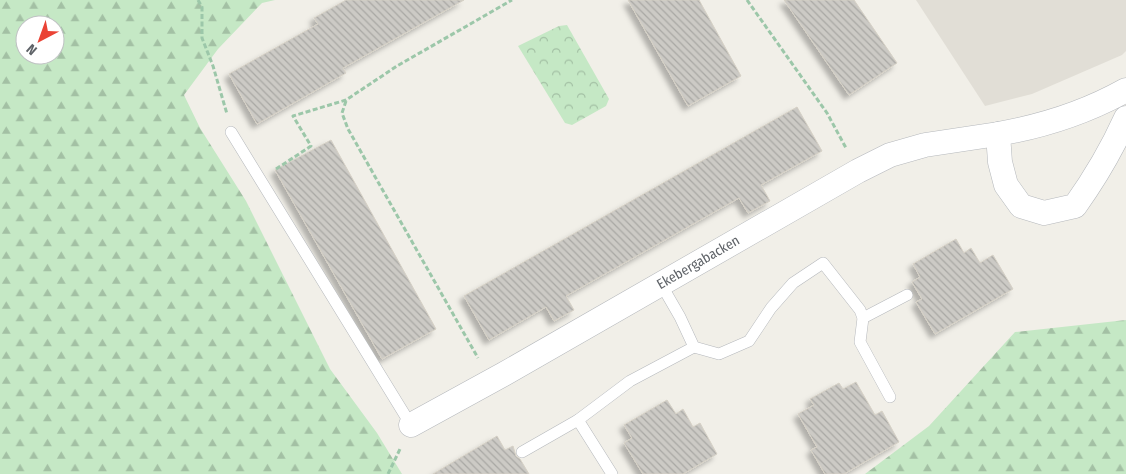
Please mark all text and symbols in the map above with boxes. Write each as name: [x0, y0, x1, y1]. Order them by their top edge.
north arrow: [15, 15, 65, 65]
text: N: [23, 40, 41, 59]
street label: Ekebergabacken: [654, 232, 743, 293]

